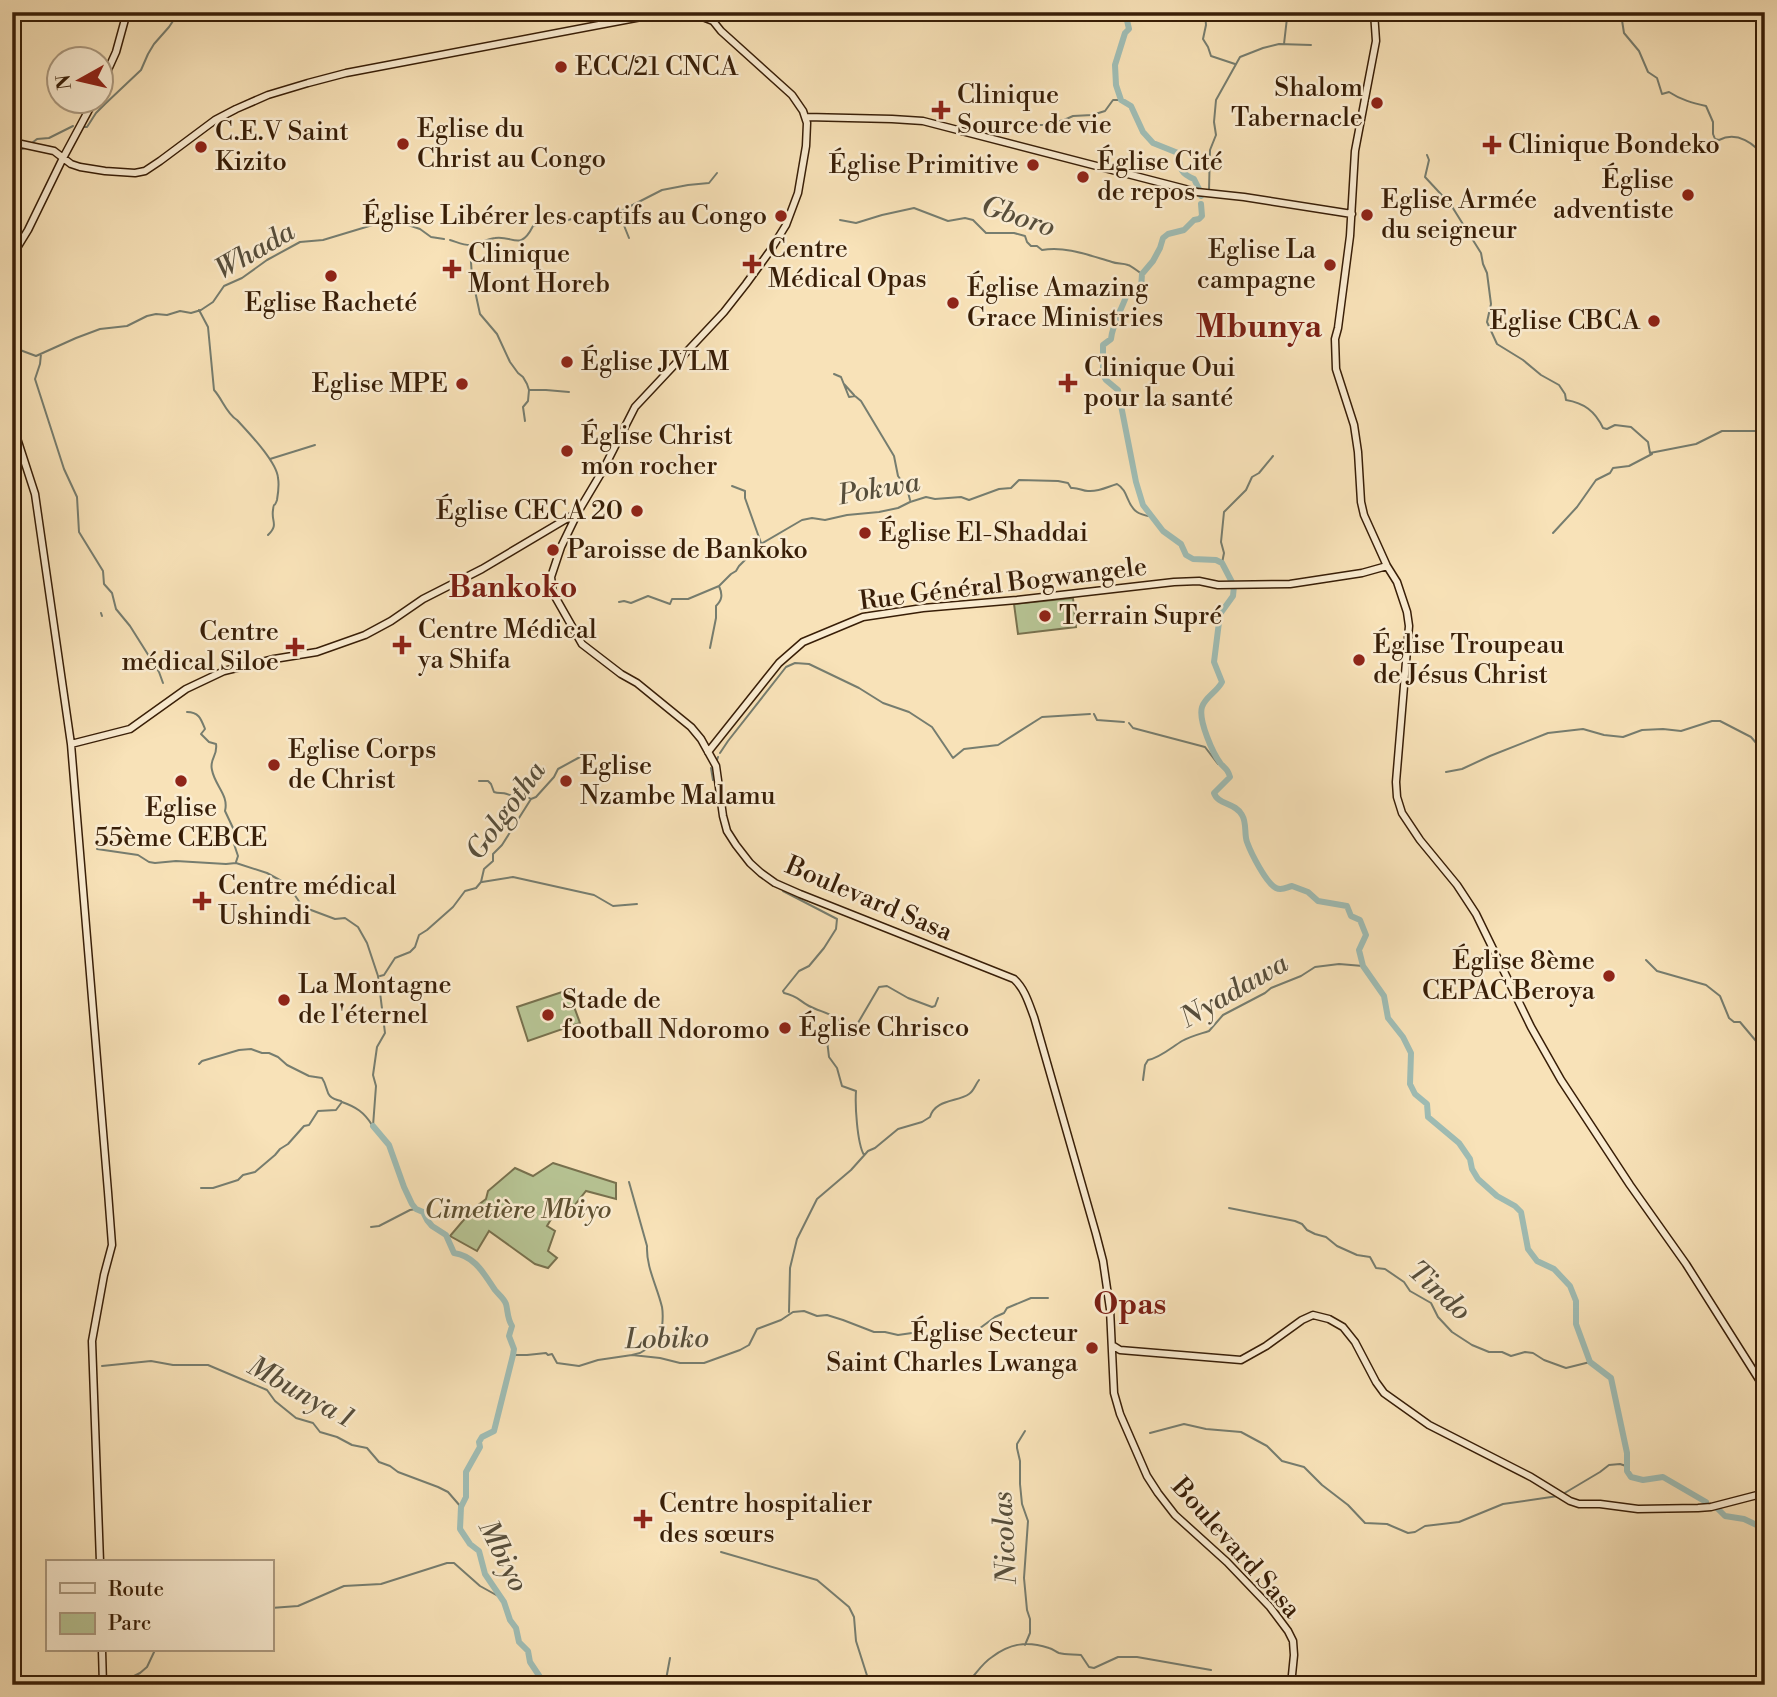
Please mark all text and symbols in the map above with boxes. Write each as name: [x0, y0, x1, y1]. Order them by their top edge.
north arrow: [46, 46, 116, 116]
place label: ECC/21 CNCA: [575, 51, 739, 83]
marker: ECC/21 CNCA: [553, 59, 569, 75]
place label: Shalom Tabernacle: [1231, 72, 1363, 134]
text: N: [51, 73, 77, 91]
place label: Clinique Source de vie: [957, 79, 1112, 141]
marker: Shalom Tabernacle: [1369, 95, 1385, 111]
marker: Clinique Source de vie: [931, 100, 951, 120]
place label: Eglise du Christ au Congo: [417, 113, 606, 175]
place label: C.E.V Saint Kizito: [215, 116, 349, 178]
place label: Clinique Bondeko: [1508, 129, 1720, 161]
marker: Clinique Bondeko: [1482, 135, 1502, 155]
marker: Eglise du Christ au Congo: [395, 136, 411, 152]
marker: C.E.V Saint Kizito: [193, 139, 209, 155]
place label: Église Cité de repos: [1097, 144, 1223, 208]
place label: Église Primitive: [829, 147, 1019, 181]
marker: Église Primitive: [1025, 157, 1041, 173]
place label: Église adventiste: [1553, 162, 1674, 226]
marker: Église Cité de repos: [1075, 169, 1091, 185]
place label: Eglise Armée du seigneur: [1381, 184, 1537, 246]
marker: Église adventiste: [1680, 187, 1696, 203]
water label: Gboro: [977, 189, 1059, 245]
place label: Église Libérer les captifs au Congo: [363, 198, 767, 232]
marker: Eglise Armée du seigneur: [1359, 207, 1375, 223]
marker: Église Libérer les captifs au Congo: [773, 208, 789, 224]
water label: Whada: [209, 214, 301, 288]
place label: Centre Médical Opas: [768, 233, 927, 295]
place label: Eglise La campagne: [1197, 234, 1317, 296]
place label: Clinique Mont Horeb: [468, 238, 610, 300]
marker: Centre Médical Opas: [742, 254, 762, 274]
marker: Eglise La campagne: [1322, 257, 1338, 273]
marker: Clinique Mont Horeb: [442, 259, 462, 279]
marker: Eglise Racheté: [323, 268, 339, 284]
place label: Église Amazing Grace Ministries: [967, 270, 1163, 334]
place label: Eglise Racheté: [244, 287, 418, 319]
marker: Église Amazing Grace Ministries: [945, 295, 961, 311]
place label: Eglise CBCA: [1490, 305, 1641, 337]
district label: Mbunya: [1196, 307, 1323, 348]
marker: Eglise CBCA: [1646, 313, 1662, 329]
place label: Église JVLM: [581, 344, 729, 378]
place label: Clinique Oui pour la santé: [1084, 352, 1235, 414]
marker: Église JVLM: [559, 354, 575, 370]
place label: Eglise MPE: [312, 368, 448, 400]
marker: Clinique Oui pour la santé: [1058, 373, 1078, 393]
marker: Eglise MPE: [454, 376, 470, 392]
place label: Église Christ mon rocher: [581, 418, 733, 482]
marker: Église Christ mon rocher: [559, 443, 575, 459]
water label: Pokwa: [835, 465, 923, 514]
place label: Église CECA 20: [436, 493, 623, 527]
marker: Église CECA 20: [629, 503, 645, 519]
place label: Église El-Shaddai: [879, 515, 1088, 549]
marker: Église El-Shaddai: [857, 525, 873, 541]
place label: Paroisse de Bankoko: [567, 534, 808, 566]
marker: Paroisse de Bankoko: [545, 542, 561, 558]
street label: Rue Général Bogwangele: [857, 550, 1149, 618]
district label: Bankoko: [449, 569, 577, 607]
place label: Terrain Supré: [1059, 600, 1222, 632]
marker: Terrain Supré: [1037, 608, 1053, 624]
place label: Centre Médical ya Shifa: [417, 614, 597, 676]
place label: Centre médical Siloe: [121, 616, 279, 678]
place label: Église Troupeau de Jésus Christ: [1373, 627, 1564, 691]
marker: Centre Médical ya Shifa: [392, 635, 412, 655]
marker: Centre médical Siloe: [285, 637, 305, 657]
marker: Église Troupeau de Jésus Christ: [1351, 652, 1367, 668]
place label: Eglise Corps de Christ: [288, 734, 436, 796]
place label: Eglise Nzambe Malamu: [580, 750, 776, 812]
water label: Golgotha: [458, 754, 554, 867]
marker: Eglise Corps de Christ: [266, 757, 282, 773]
marker: Eglise 55ème CEBCE: [173, 773, 189, 789]
marker: Eglise Nzambe Malamu: [558, 773, 574, 789]
place label: Eglise 55ème CEBCE: [95, 792, 267, 854]
street label: Boulevard Sasa: [780, 849, 958, 949]
place label: Centre médical Ushindi: [218, 870, 397, 932]
marker: Centre médical Ushindi: [192, 891, 212, 911]
place label: Église 8ème CEPAC Beroya: [1422, 943, 1596, 1007]
water label: Nyadawa: [1173, 946, 1295, 1036]
marker: Église 8ème CEPAC Beroya: [1601, 968, 1617, 984]
place label: La Montagne de l'éternel: [298, 969, 452, 1031]
place label: Stade de football Ndoromo: [562, 984, 770, 1046]
marker: La Montagne de l'éternel: [276, 992, 292, 1008]
marker: Stade de football Ndoromo: [540, 1007, 556, 1023]
place label: Église Chrisco: [799, 1010, 969, 1044]
marker: Église Chrisco: [777, 1020, 793, 1036]
park label: Cimetière Mbiyo: [425, 1194, 612, 1226]
water label: Tindo: [1400, 1253, 1478, 1329]
district label: Opas: [1094, 1286, 1166, 1324]
place label: Église Secteur Saint Charles Lwanga: [826, 1315, 1079, 1379]
water label: Lobiko: [624, 1321, 709, 1357]
marker: Église Secteur Saint Charles Lwanga: [1084, 1340, 1100, 1356]
water label: Mbunya 1: [241, 1349, 360, 1436]
street label: Boulevard Sasa: [1164, 1470, 1308, 1626]
place label: Centre hospitalier des sœurs: [659, 1488, 872, 1550]
water label: Nicolas: [985, 1491, 1025, 1586]
marker: Centre hospitalier des sœurs: [633, 1509, 653, 1529]
water label: Mbiyo: [470, 1514, 536, 1598]
legend: [46, 1560, 273, 1652]
text: Route: [108, 1577, 164, 1603]
text: Parc: [108, 1611, 151, 1637]

